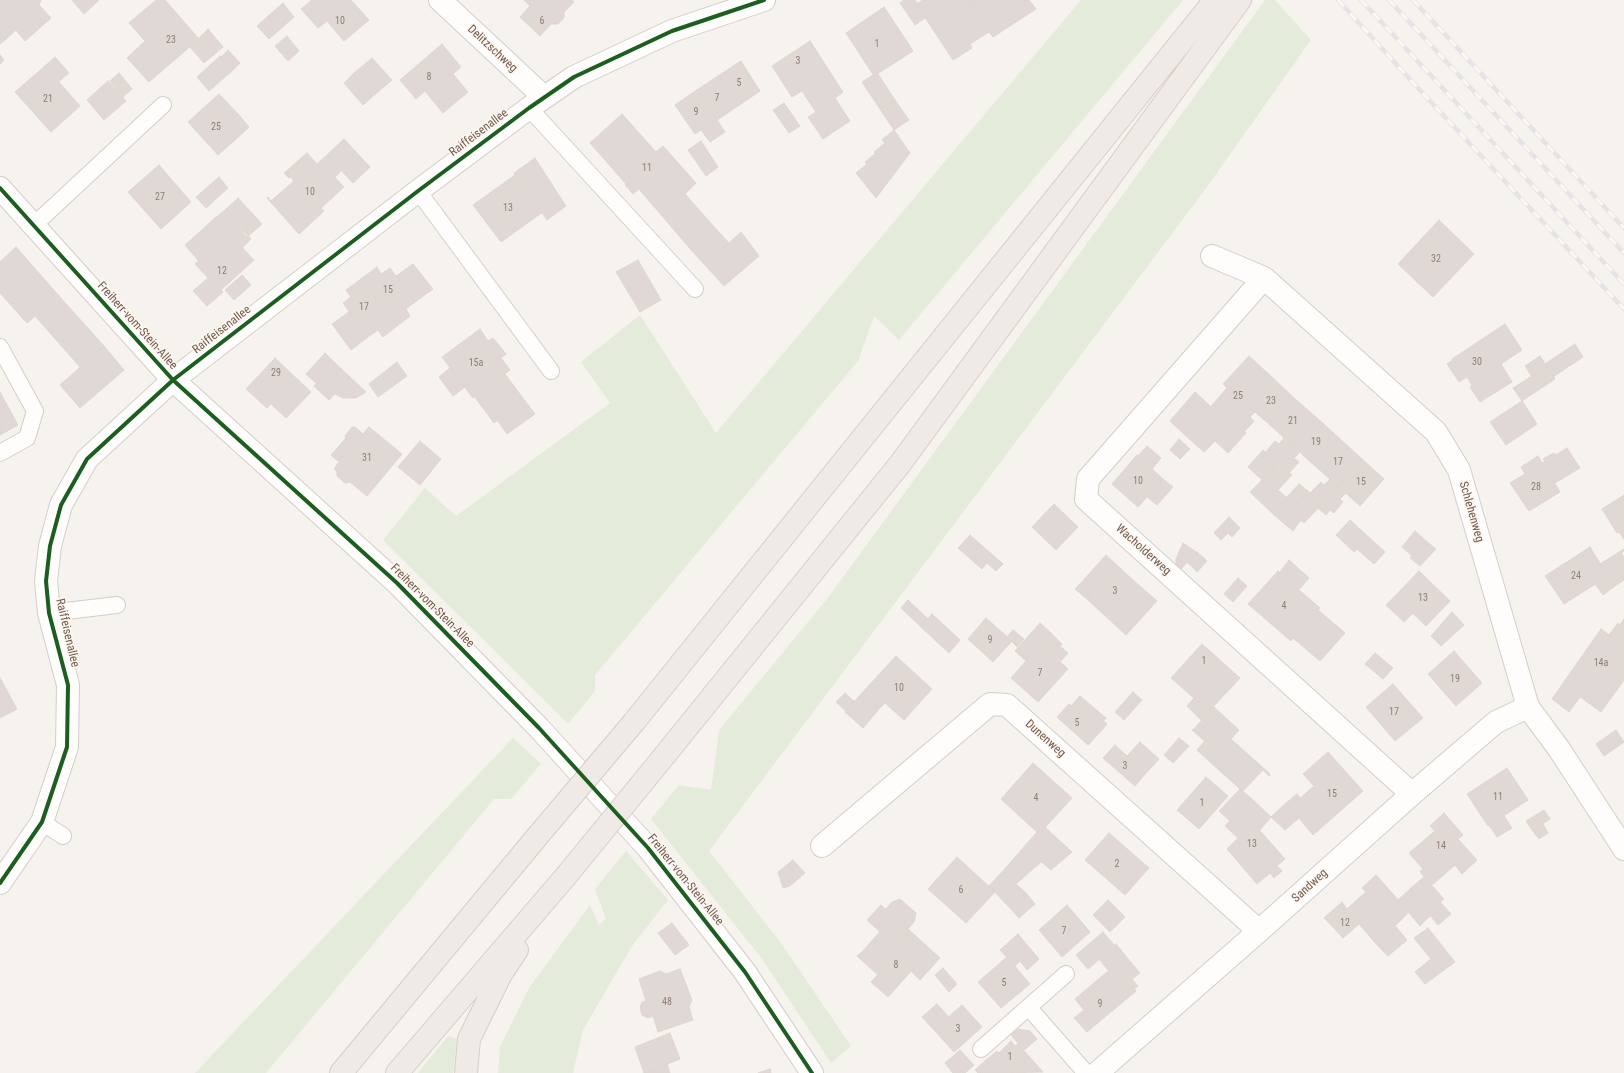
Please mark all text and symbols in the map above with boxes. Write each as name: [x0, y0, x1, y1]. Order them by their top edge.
house number: 10: [335, 15, 345, 27]
house number: 6: [540, 15, 544, 27]
street label: Delitzschweg: [464, 22, 520, 76]
house number: 23: [166, 34, 176, 46]
house number: 1: [875, 38, 879, 50]
house number: 3: [796, 55, 800, 67]
house number: 8: [427, 71, 431, 83]
house number: 5: [737, 77, 741, 89]
house number: 7: [715, 92, 719, 104]
house number: 21: [43, 93, 53, 105]
street label: Raiffeisenallee: [447, 106, 511, 160]
house number: 9: [694, 106, 698, 118]
house number: 25: [211, 121, 221, 133]
house number: 11: [642, 162, 652, 174]
house number: 10: [305, 186, 315, 198]
house number: 27: [155, 191, 165, 203]
house number: 13: [503, 202, 513, 214]
house number: 32: [1431, 253, 1441, 265]
house number: 12: [217, 265, 227, 277]
street label: Freiherr-vom-Stein-Allee: [94, 279, 180, 373]
house number: 15: [383, 284, 393, 296]
house number: 17: [359, 301, 369, 313]
street label: Raiffeisenallee: [190, 303, 254, 357]
house number: 30: [1472, 356, 1482, 368]
house number: 15a: [469, 357, 483, 369]
house number: 29: [271, 367, 281, 379]
house number: 25: [1233, 390, 1243, 402]
house number: 23: [1266, 395, 1276, 407]
house number: 21: [1288, 415, 1298, 427]
house number: 19: [1311, 436, 1321, 448]
house number: 31: [362, 452, 372, 464]
house number: 17: [1333, 456, 1343, 468]
house number: 10: [1133, 475, 1143, 487]
house number: 15: [1356, 476, 1366, 488]
street label: Schlehenweg: [1455, 480, 1487, 544]
house number: 28: [1531, 481, 1541, 493]
street label: Wacholderweg: [1112, 521, 1174, 579]
street label: Freiherr-vom-Stein-Allee: [387, 561, 477, 651]
house number: 24: [1571, 570, 1581, 582]
house number: 3: [1113, 585, 1117, 597]
house number: 13: [1418, 592, 1428, 604]
street label: Raiffeisenallee: [52, 597, 82, 669]
house number: 4: [1282, 600, 1286, 612]
house number: 9: [988, 634, 992, 646]
house number: 1: [1202, 655, 1206, 667]
house number: 14a: [1594, 657, 1608, 669]
house number: 7: [1038, 667, 1042, 679]
house number: 19: [1450, 673, 1460, 685]
house number: 10: [894, 682, 904, 694]
house number: 17: [1389, 706, 1399, 718]
street label: Dunenweg: [1022, 717, 1068, 761]
house number: 5: [1075, 717, 1079, 729]
house number: 3: [1123, 760, 1127, 772]
house number: 15: [1327, 788, 1337, 800]
house number: 11: [1493, 791, 1503, 803]
house number: 4: [1034, 792, 1038, 804]
house number: 1: [1200, 797, 1204, 809]
street label: Freiherr-vom-Stein-Allee: [644, 832, 726, 928]
house number: 13: [1247, 838, 1257, 850]
house number: 14: [1436, 840, 1446, 852]
house number: 2: [1115, 858, 1119, 870]
street label: Sandweg: [1289, 866, 1331, 906]
house number: 6: [959, 884, 963, 896]
house number: 12: [1340, 917, 1350, 929]
house number: 7: [1062, 925, 1066, 937]
house number: 8: [894, 959, 898, 971]
house number: 5: [1002, 977, 1006, 989]
house number: 48: [662, 996, 672, 1008]
house number: 9: [1098, 998, 1102, 1010]
house number: 3: [956, 1023, 960, 1035]
house number: 1: [1008, 1051, 1012, 1063]

